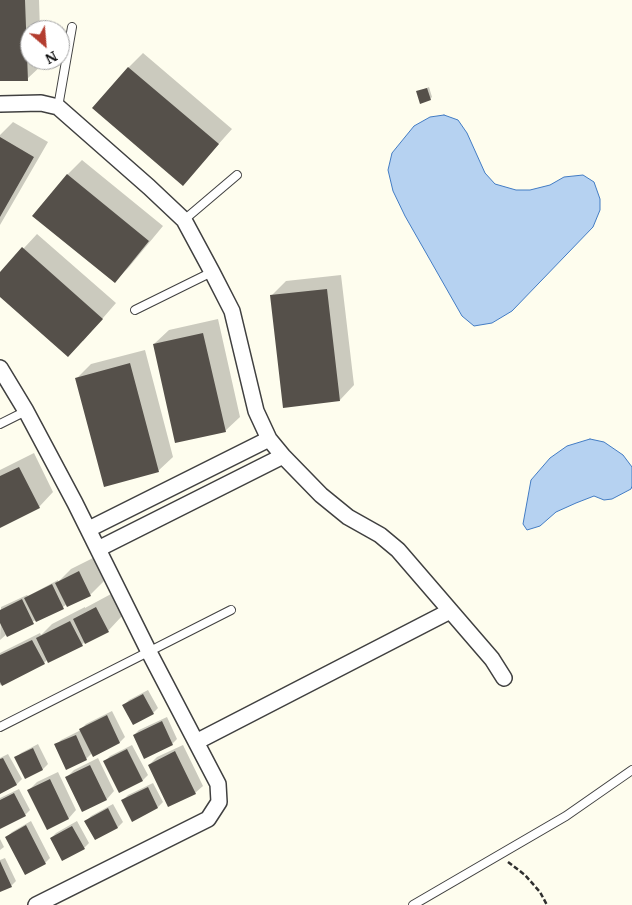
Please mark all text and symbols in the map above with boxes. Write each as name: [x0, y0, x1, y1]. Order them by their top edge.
north arrow: [20, 20, 70, 70]
text: N: [42, 47, 60, 68]

